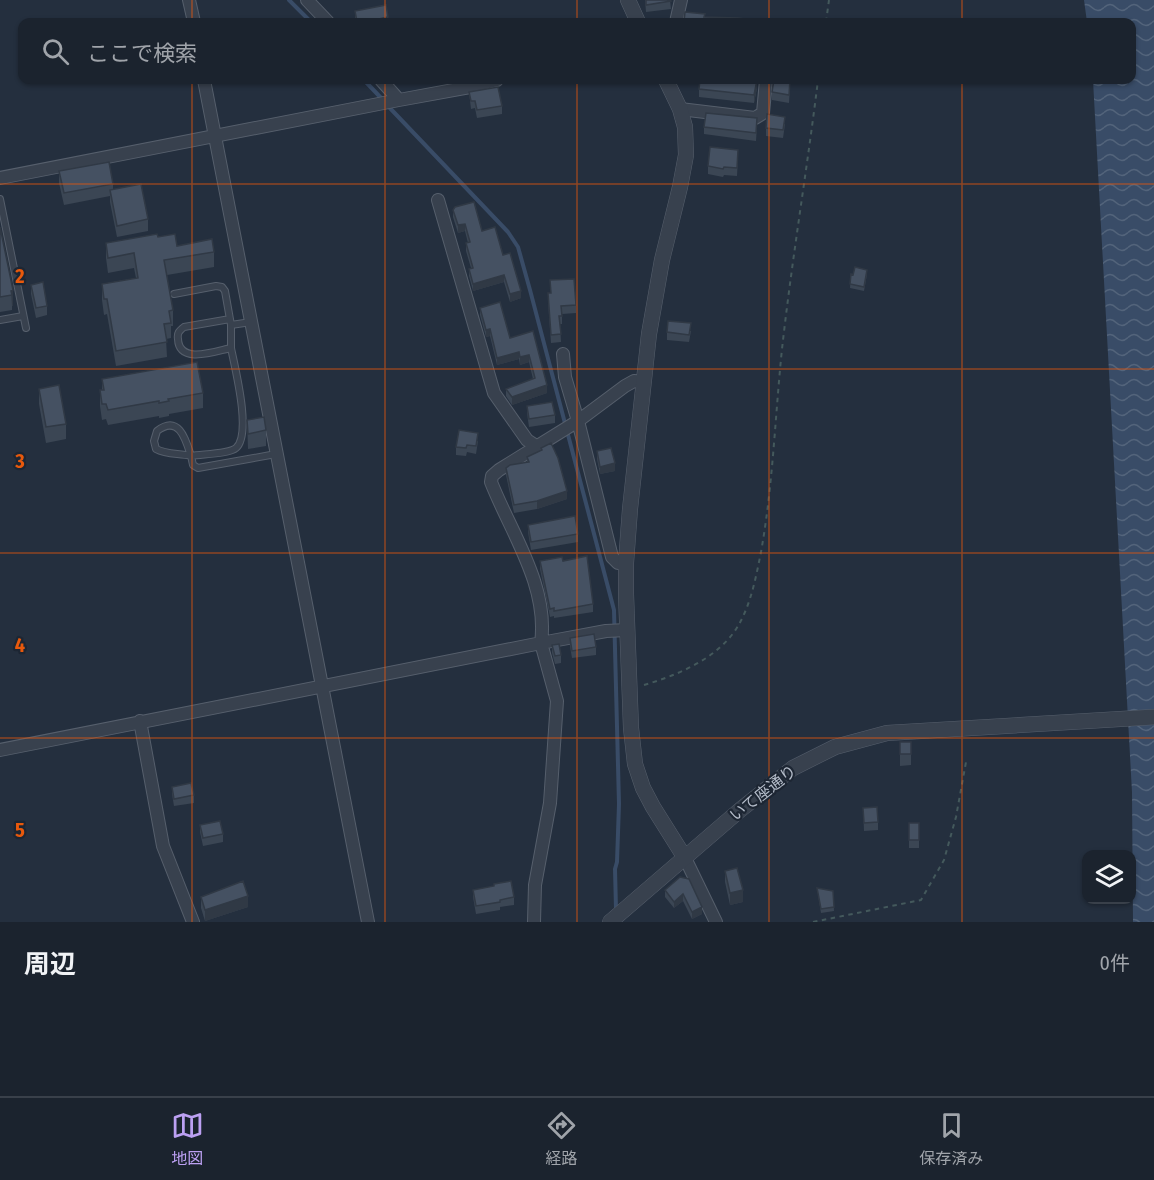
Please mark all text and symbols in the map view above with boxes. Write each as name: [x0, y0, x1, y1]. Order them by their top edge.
search box: [18, 18, 1136, 84]
icon: search: [39, 35, 72, 68]
text: ここで検索: [87, 40, 197, 67]
text: 2: [14, 264, 25, 288]
text: 3: [14, 449, 25, 473]
text: 4: [15, 633, 25, 657]
street label: いて座通り: [726, 761, 800, 825]
text: 5: [15, 818, 25, 842]
map controls: [1082, 850, 1136, 904]
button: layers: [1082, 850, 1136, 904]
text: 周辺: [24, 949, 76, 980]
text: 0件: [1100, 951, 1130, 975]
tab: 地図: [171, 1109, 204, 1169]
tab: 経路: [545, 1109, 578, 1169]
tab: 保存済み: [919, 1109, 983, 1169]

